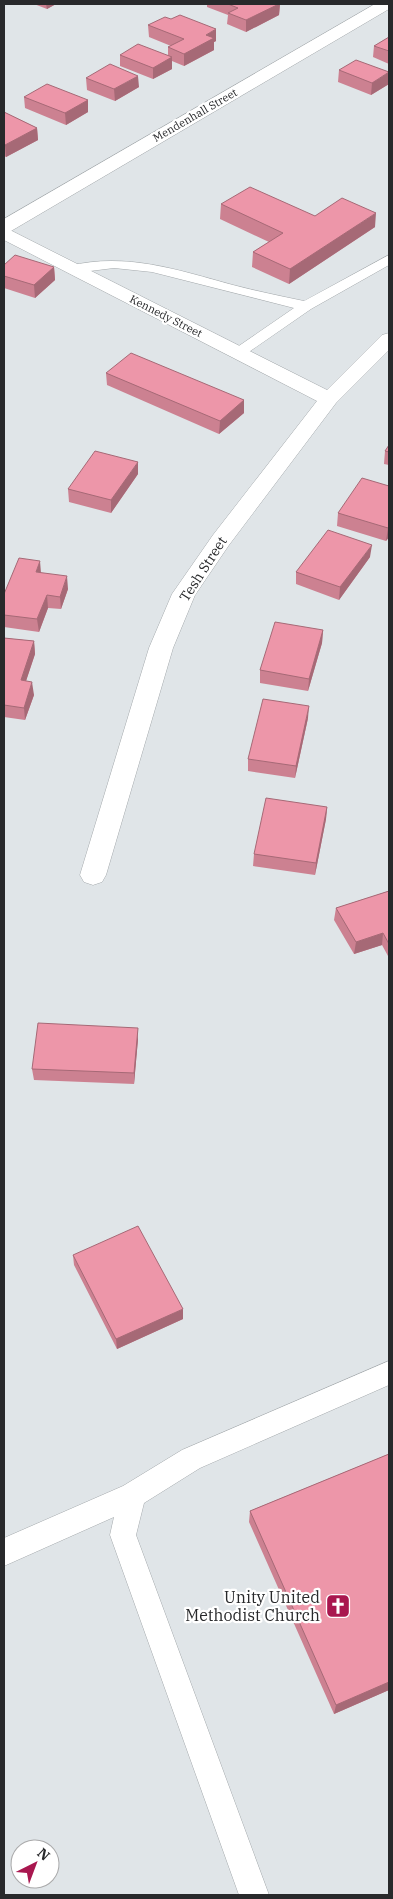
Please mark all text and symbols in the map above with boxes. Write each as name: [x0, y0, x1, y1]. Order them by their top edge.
street label: Mendenhall Street: [150, 85, 240, 145]
street label: Kennedy Street: [127, 292, 205, 340]
street label: Tesh Street: [175, 533, 231, 605]
place label: Unity United Methodist Church: [185, 1587, 320, 1625]
church icon: Unity United Methodist Church: [325, 1593, 351, 1619]
north arrow: [10, 1839, 60, 1889]
text: N: [34, 1844, 54, 1865]

